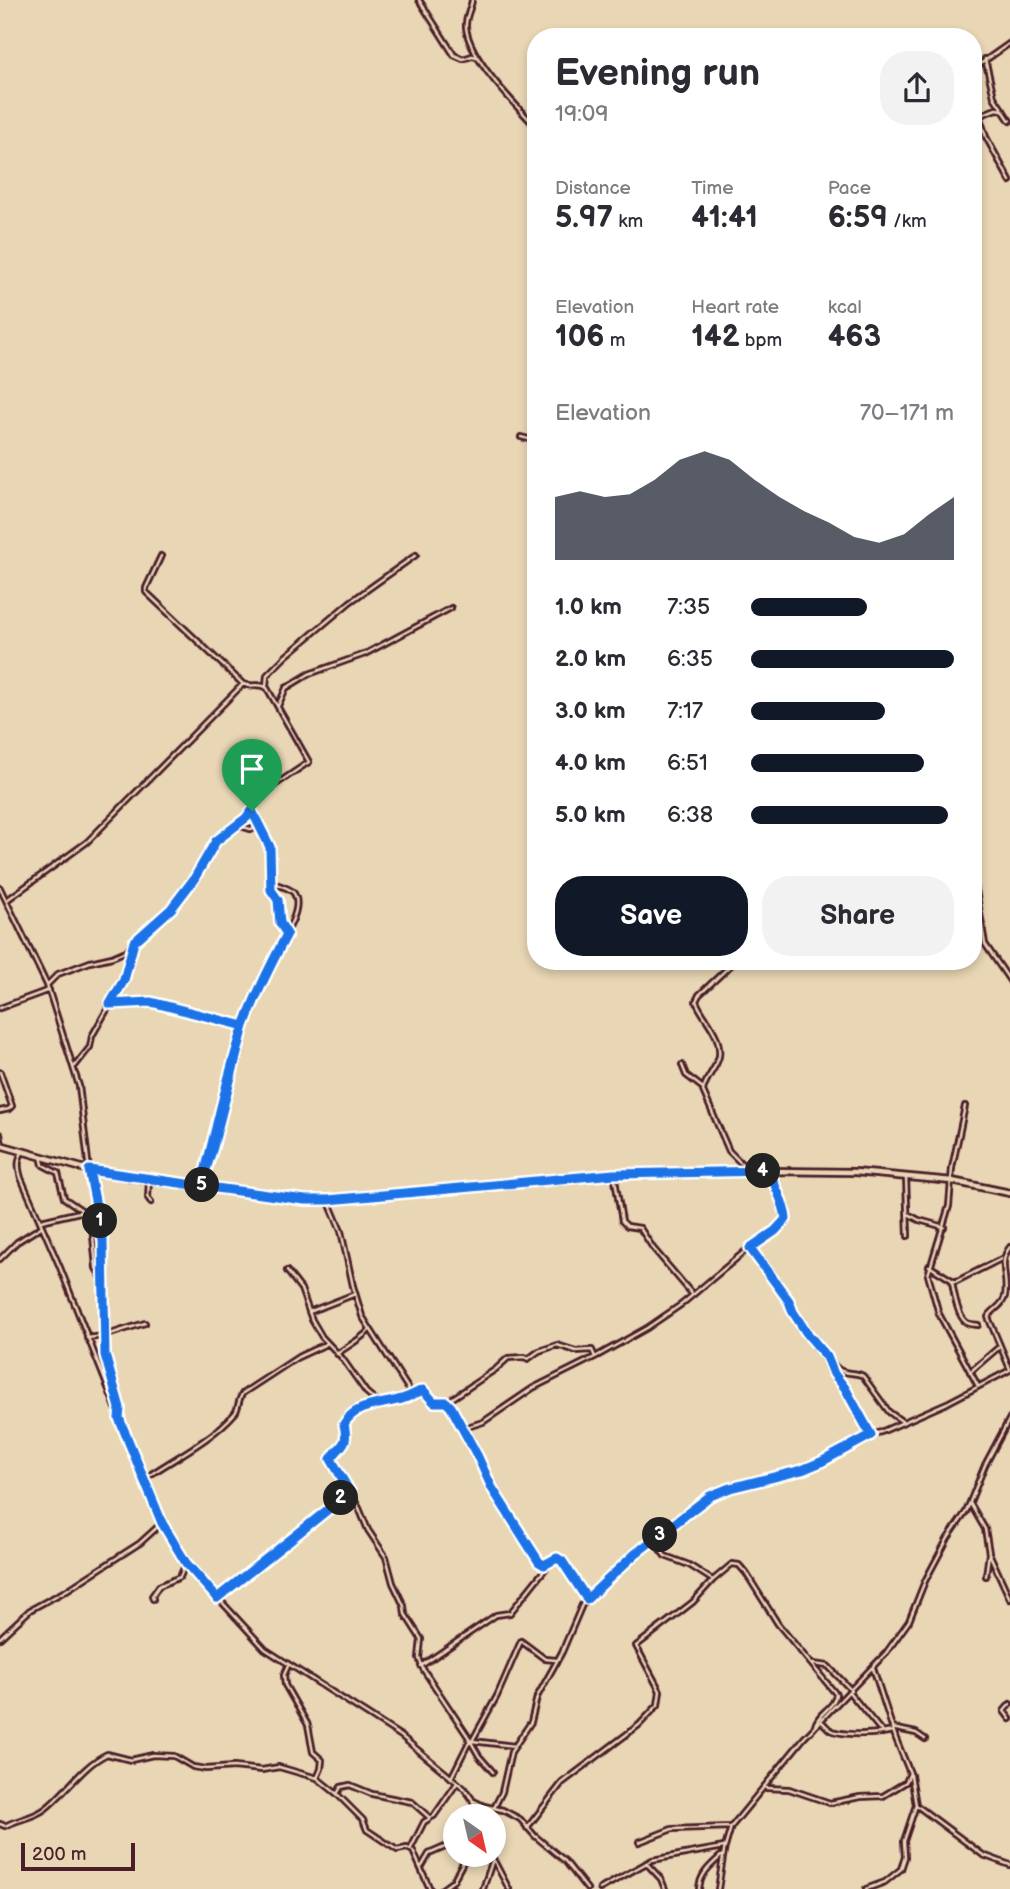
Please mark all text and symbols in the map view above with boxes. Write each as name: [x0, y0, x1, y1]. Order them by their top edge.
text: Evening run: [555, 51, 760, 96]
button: share: [880, 51, 954, 125]
text: 19:09: [555, 100, 609, 128]
text: Distance: [555, 177, 631, 200]
text: Time: [691, 177, 733, 200]
text: Pace: [828, 177, 871, 200]
text: 5.97: [555, 200, 613, 236]
text: 41:41: [691, 200, 758, 236]
text: 6:59: [828, 200, 888, 236]
text: km: [613, 210, 643, 233]
text: /km: [888, 210, 927, 233]
text: Elevation: [555, 296, 634, 319]
text: Heart rate: [691, 296, 779, 319]
text: kcal: [828, 296, 862, 319]
text: 106: [555, 319, 605, 355]
text: 142: [691, 319, 740, 355]
text: 463: [828, 319, 881, 355]
text: m: [605, 329, 625, 352]
text: bpm: [740, 329, 782, 352]
text: Elevation: [555, 399, 651, 427]
text: 70–171 m: [860, 399, 954, 427]
text: 1.0 km: [555, 593, 622, 621]
text: 7:35: [667, 593, 710, 621]
text: 2.0 km: [555, 645, 626, 673]
text: 6:35: [667, 645, 713, 673]
text: 3.0 km: [555, 697, 626, 725]
text: 7:17: [667, 697, 703, 725]
pin: [222, 739, 282, 811]
text: 4.0 km: [555, 749, 626, 777]
text: 6:51: [667, 749, 708, 777]
icon: arrive: [233, 750, 271, 788]
text: 5.0 km: [555, 801, 626, 829]
text: 6:38: [667, 801, 713, 829]
button: Save: [555, 876, 748, 956]
button: Share: [762, 876, 954, 956]
pin: 4: [746, 1154, 780, 1188]
text: 4: [757, 1159, 768, 1182]
pin: 5: [184, 1168, 220, 1202]
text: 5: [196, 1173, 207, 1196]
pin: 1: [82, 1204, 118, 1238]
text: 1: [96, 1209, 104, 1232]
pin: 2: [324, 1480, 358, 1516]
text: 2: [335, 1486, 346, 1509]
pin: 3: [642, 1518, 678, 1552]
text: 3: [654, 1523, 665, 1546]
north arrow: [443, 1804, 506, 1867]
map controls: [443, 1804, 506, 1867]
scale bar: [21, 1840, 135, 1872]
text: 200 m: [32, 1843, 86, 1866]

